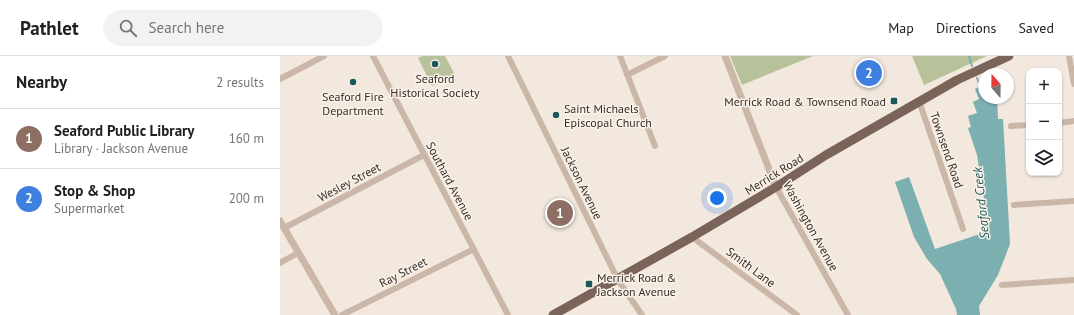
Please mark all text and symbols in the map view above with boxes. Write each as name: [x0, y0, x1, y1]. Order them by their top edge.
search box: [103, 10, 383, 46]
text: Pathlet: [20, 16, 79, 40]
icon: search: [117, 17, 139, 39]
text: Search here: [149, 18, 224, 37]
text: Map: [888, 19, 914, 37]
text: Directions: [936, 19, 996, 37]
text: Saved: [1018, 19, 1054, 37]
pin: 2: [856, 58, 882, 88]
marker: Seaford Historical Society: [430, 59, 440, 69]
north arrow: [978, 68, 1014, 104]
map controls: [1026, 68, 1062, 176]
button: +: [1026, 68, 1062, 104]
text: Nearby: [16, 71, 67, 93]
place label: Seaford Historical Society: [390, 71, 480, 100]
text: 2 results: [216, 74, 264, 91]
marker: Seaford Fire Department: [348, 77, 358, 87]
place label: Seaford Fire Department: [322, 89, 384, 118]
place label: Merrick Road & Townsend Road: [724, 94, 886, 109]
marker: Merrick Road & Townsend Road: [889, 96, 899, 106]
place label: Saint Michaels Episcopal Church: [564, 101, 652, 130]
button: −: [1026, 104, 1062, 140]
marker: Saint Michaels Episcopal Church: [551, 110, 561, 120]
street label: Townsend Road: [927, 110, 967, 190]
text: Seaford Public Library: [54, 121, 195, 140]
text: 1: [25, 130, 33, 147]
text: 160 m: [229, 130, 264, 147]
street label: Southard Avenue: [423, 139, 477, 223]
text: Library · Jackson Avenue: [54, 140, 188, 157]
button: layers: [1026, 140, 1062, 176]
street label: Jackson Avenue: [558, 143, 606, 222]
street label: Merrick Road: [742, 150, 806, 198]
street label: Wesley Street: [315, 159, 383, 205]
water label: Seaford Creek: [969, 165, 993, 240]
street label: Washington Avenue: [780, 178, 842, 274]
text: Stop & Shop: [54, 181, 135, 200]
your location: [707, 188, 727, 208]
text: 2: [25, 190, 33, 207]
text: 200 m: [229, 190, 264, 207]
pin: 1: [547, 198, 573, 228]
text: Supermarket: [54, 200, 124, 217]
street label: Smith Lane: [723, 244, 779, 290]
street label: Ray Street: [376, 254, 430, 290]
place label: Merrick Road & Jackson Avenue: [596, 270, 676, 299]
marker: Merrick Road & Jackson Avenue: [584, 279, 594, 289]

